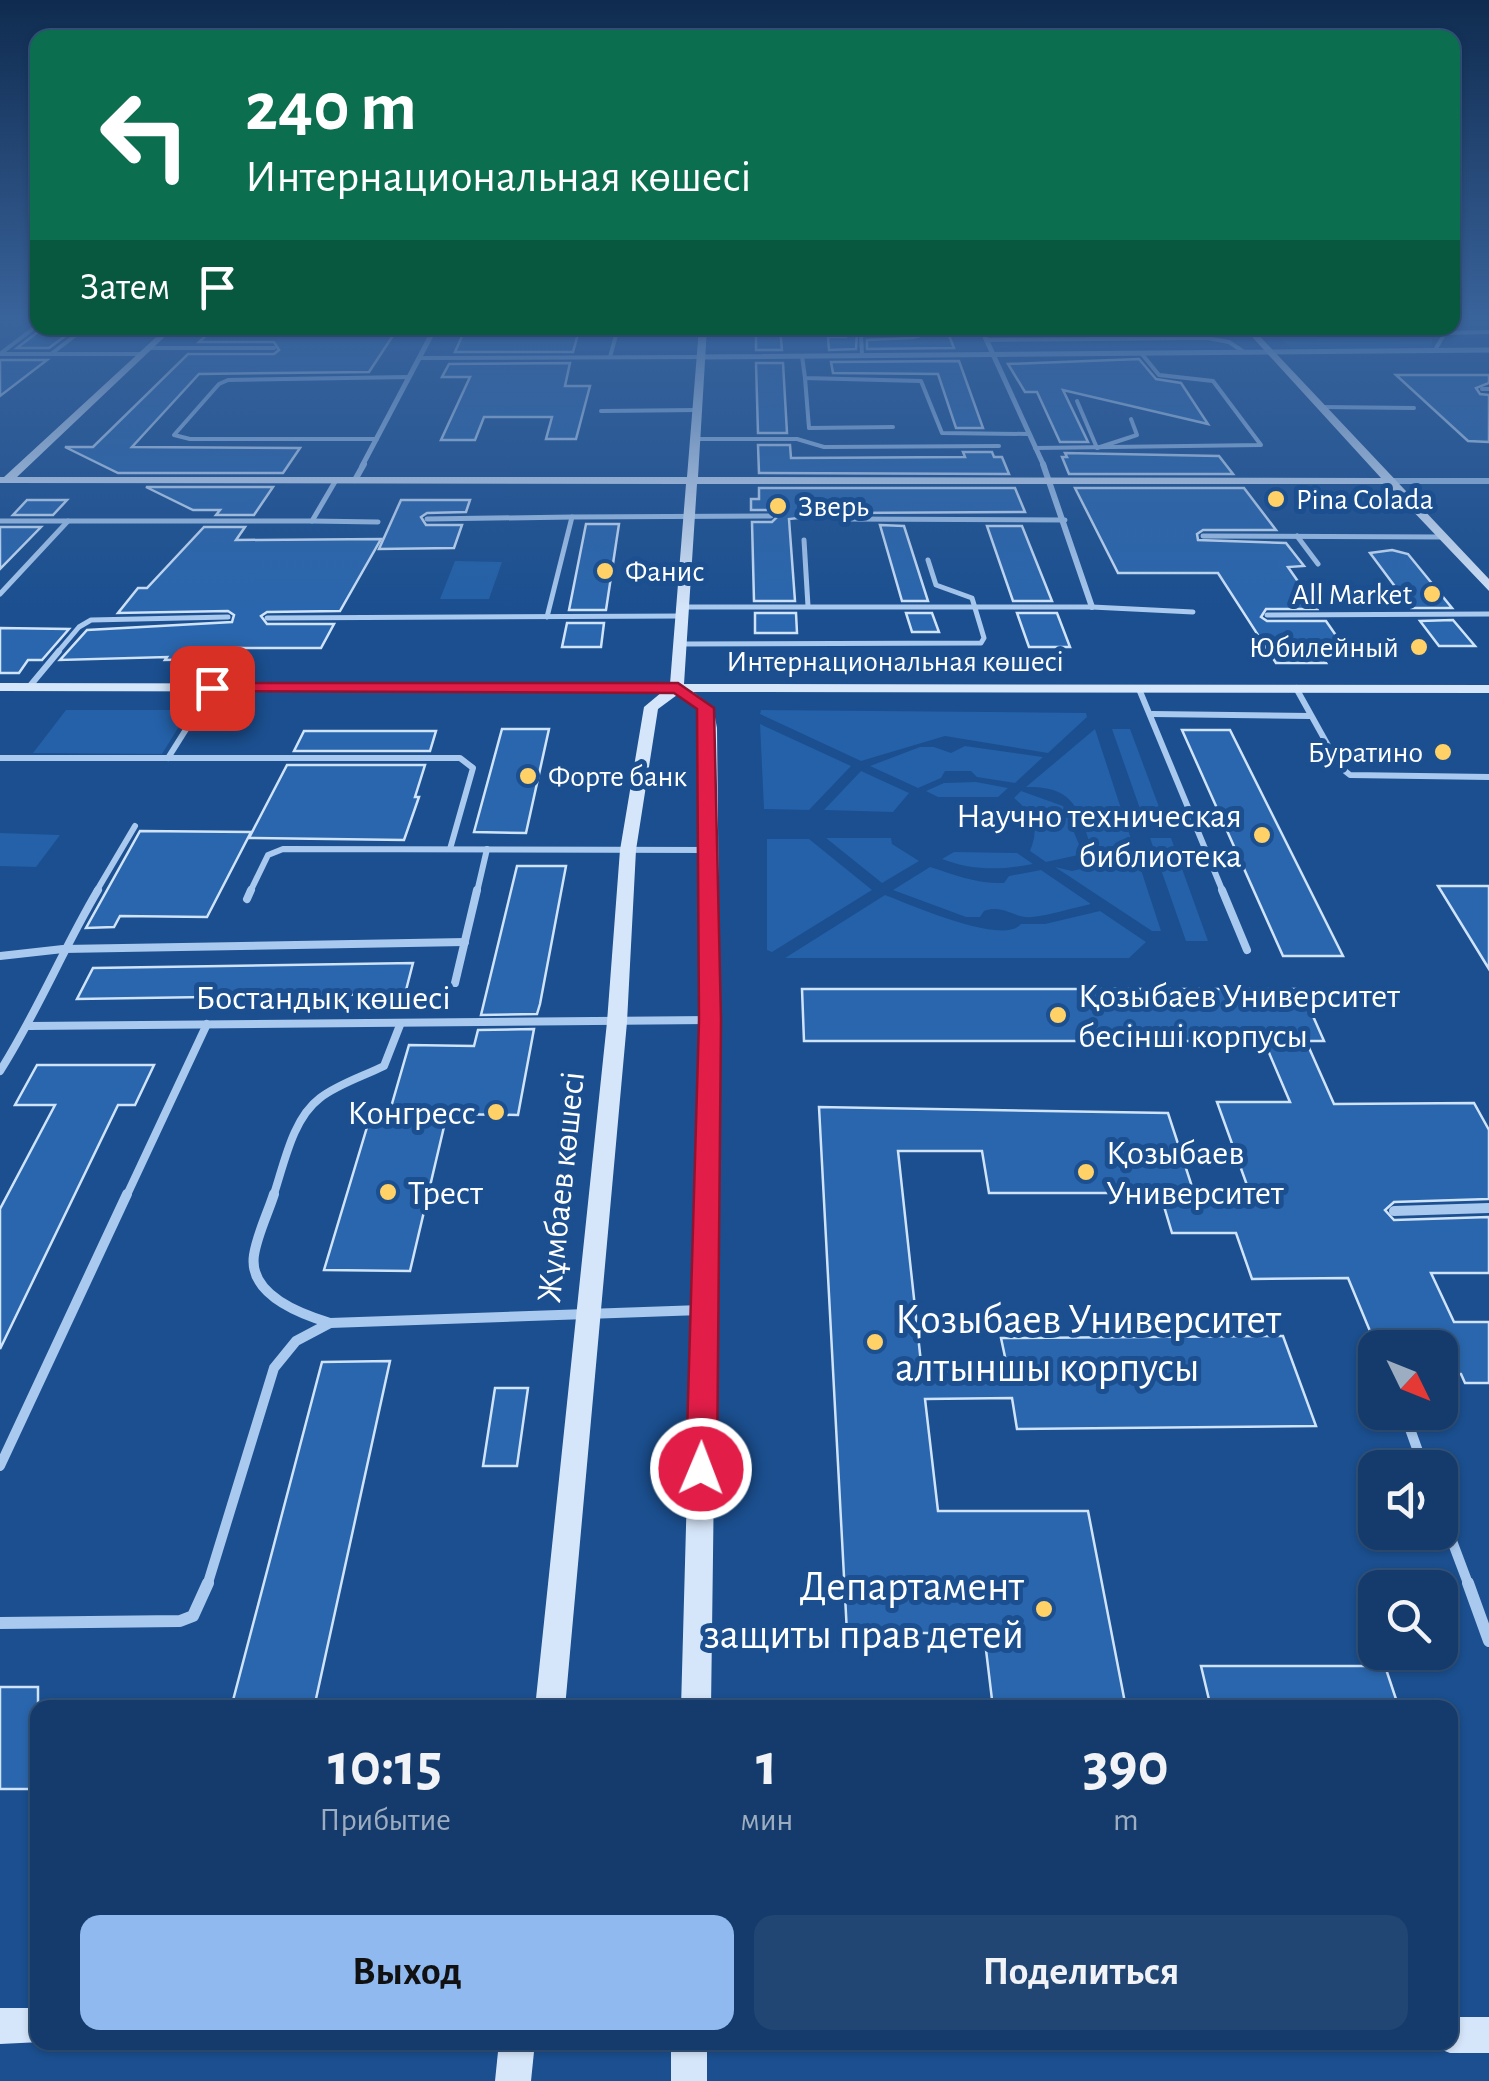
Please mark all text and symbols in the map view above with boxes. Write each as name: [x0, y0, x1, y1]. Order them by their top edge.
icon: left: [80, 70, 210, 200]
text: 240 m: [245, 73, 417, 143]
text: Интернациональная көшесі: [245, 155, 751, 200]
icon: arrive: [190, 260, 245, 315]
text: Затем: [80, 269, 170, 307]
place label: Pina Colada: [1296, 485, 1434, 515]
marker: Pina Colada: [1265, 488, 1287, 510]
place label: Зверь: [798, 492, 869, 522]
marker: Зверь: [767, 495, 789, 517]
place label: Фанис: [625, 557, 705, 587]
marker: Фанис: [594, 560, 616, 582]
place label: All Market: [1292, 580, 1412, 610]
marker: All Market: [1421, 583, 1443, 605]
place label: Юбилейный: [1249, 633, 1399, 663]
marker: Юбилейный: [1408, 636, 1430, 658]
pin: [170, 646, 255, 731]
street label: Интернациональная көшесі: [726, 647, 1064, 677]
icon: arrive: [185, 661, 240, 716]
place label: Буратино: [1308, 738, 1423, 768]
marker: Буратино: [1432, 741, 1454, 763]
place label: Форте банк: [548, 762, 687, 792]
marker: Форте банк: [517, 765, 539, 787]
place label: Научно техническая библиотека: [956, 799, 1242, 874]
marker: Научно техническая библиотека: [1251, 824, 1273, 846]
place label: Қозыбаев Университет бесінші корпусы: [1078, 979, 1400, 1054]
street label: Бостандық көшесі: [195, 981, 451, 1016]
marker: Қозыбаев Университет бесінші корпусы: [1047, 1004, 1069, 1026]
street label: Жұмбаев көшесі: [532, 1070, 591, 1304]
place label: Конгресс: [347, 1096, 476, 1131]
marker: Конгресс: [485, 1101, 507, 1123]
place label: Қозыбаев Университет: [1106, 1136, 1284, 1211]
marker: Қозыбаев Университет: [1075, 1161, 1097, 1183]
place label: Трест: [408, 1176, 483, 1211]
marker: Трест: [377, 1181, 399, 1203]
place label: Қозыбаев Университет алтыншы корпусы: [895, 1299, 1282, 1389]
north arrow: [1358, 1330, 1458, 1430]
map controls: [1358, 1330, 1458, 1670]
marker: Қозыбаев Университет алтыншы корпусы: [864, 1331, 886, 1353]
position arrow: [649, 1417, 753, 1521]
button: sound: [1358, 1450, 1458, 1550]
place label: Департамент защиты прав детей: [703, 1566, 1025, 1656]
button: search: [1358, 1570, 1458, 1670]
marker: Департамент защиты прав детей: [1033, 1598, 1055, 1620]
text: 10:15: [328, 1736, 442, 1796]
text: 1: [756, 1736, 778, 1796]
text: 390: [1083, 1736, 1169, 1796]
text: Прибытие: [319, 1804, 451, 1836]
text: мин: [740, 1804, 793, 1836]
text: m: [1113, 1804, 1139, 1836]
button: Выход: [80, 1915, 734, 2030]
button: Поделиться: [754, 1915, 1408, 2030]

